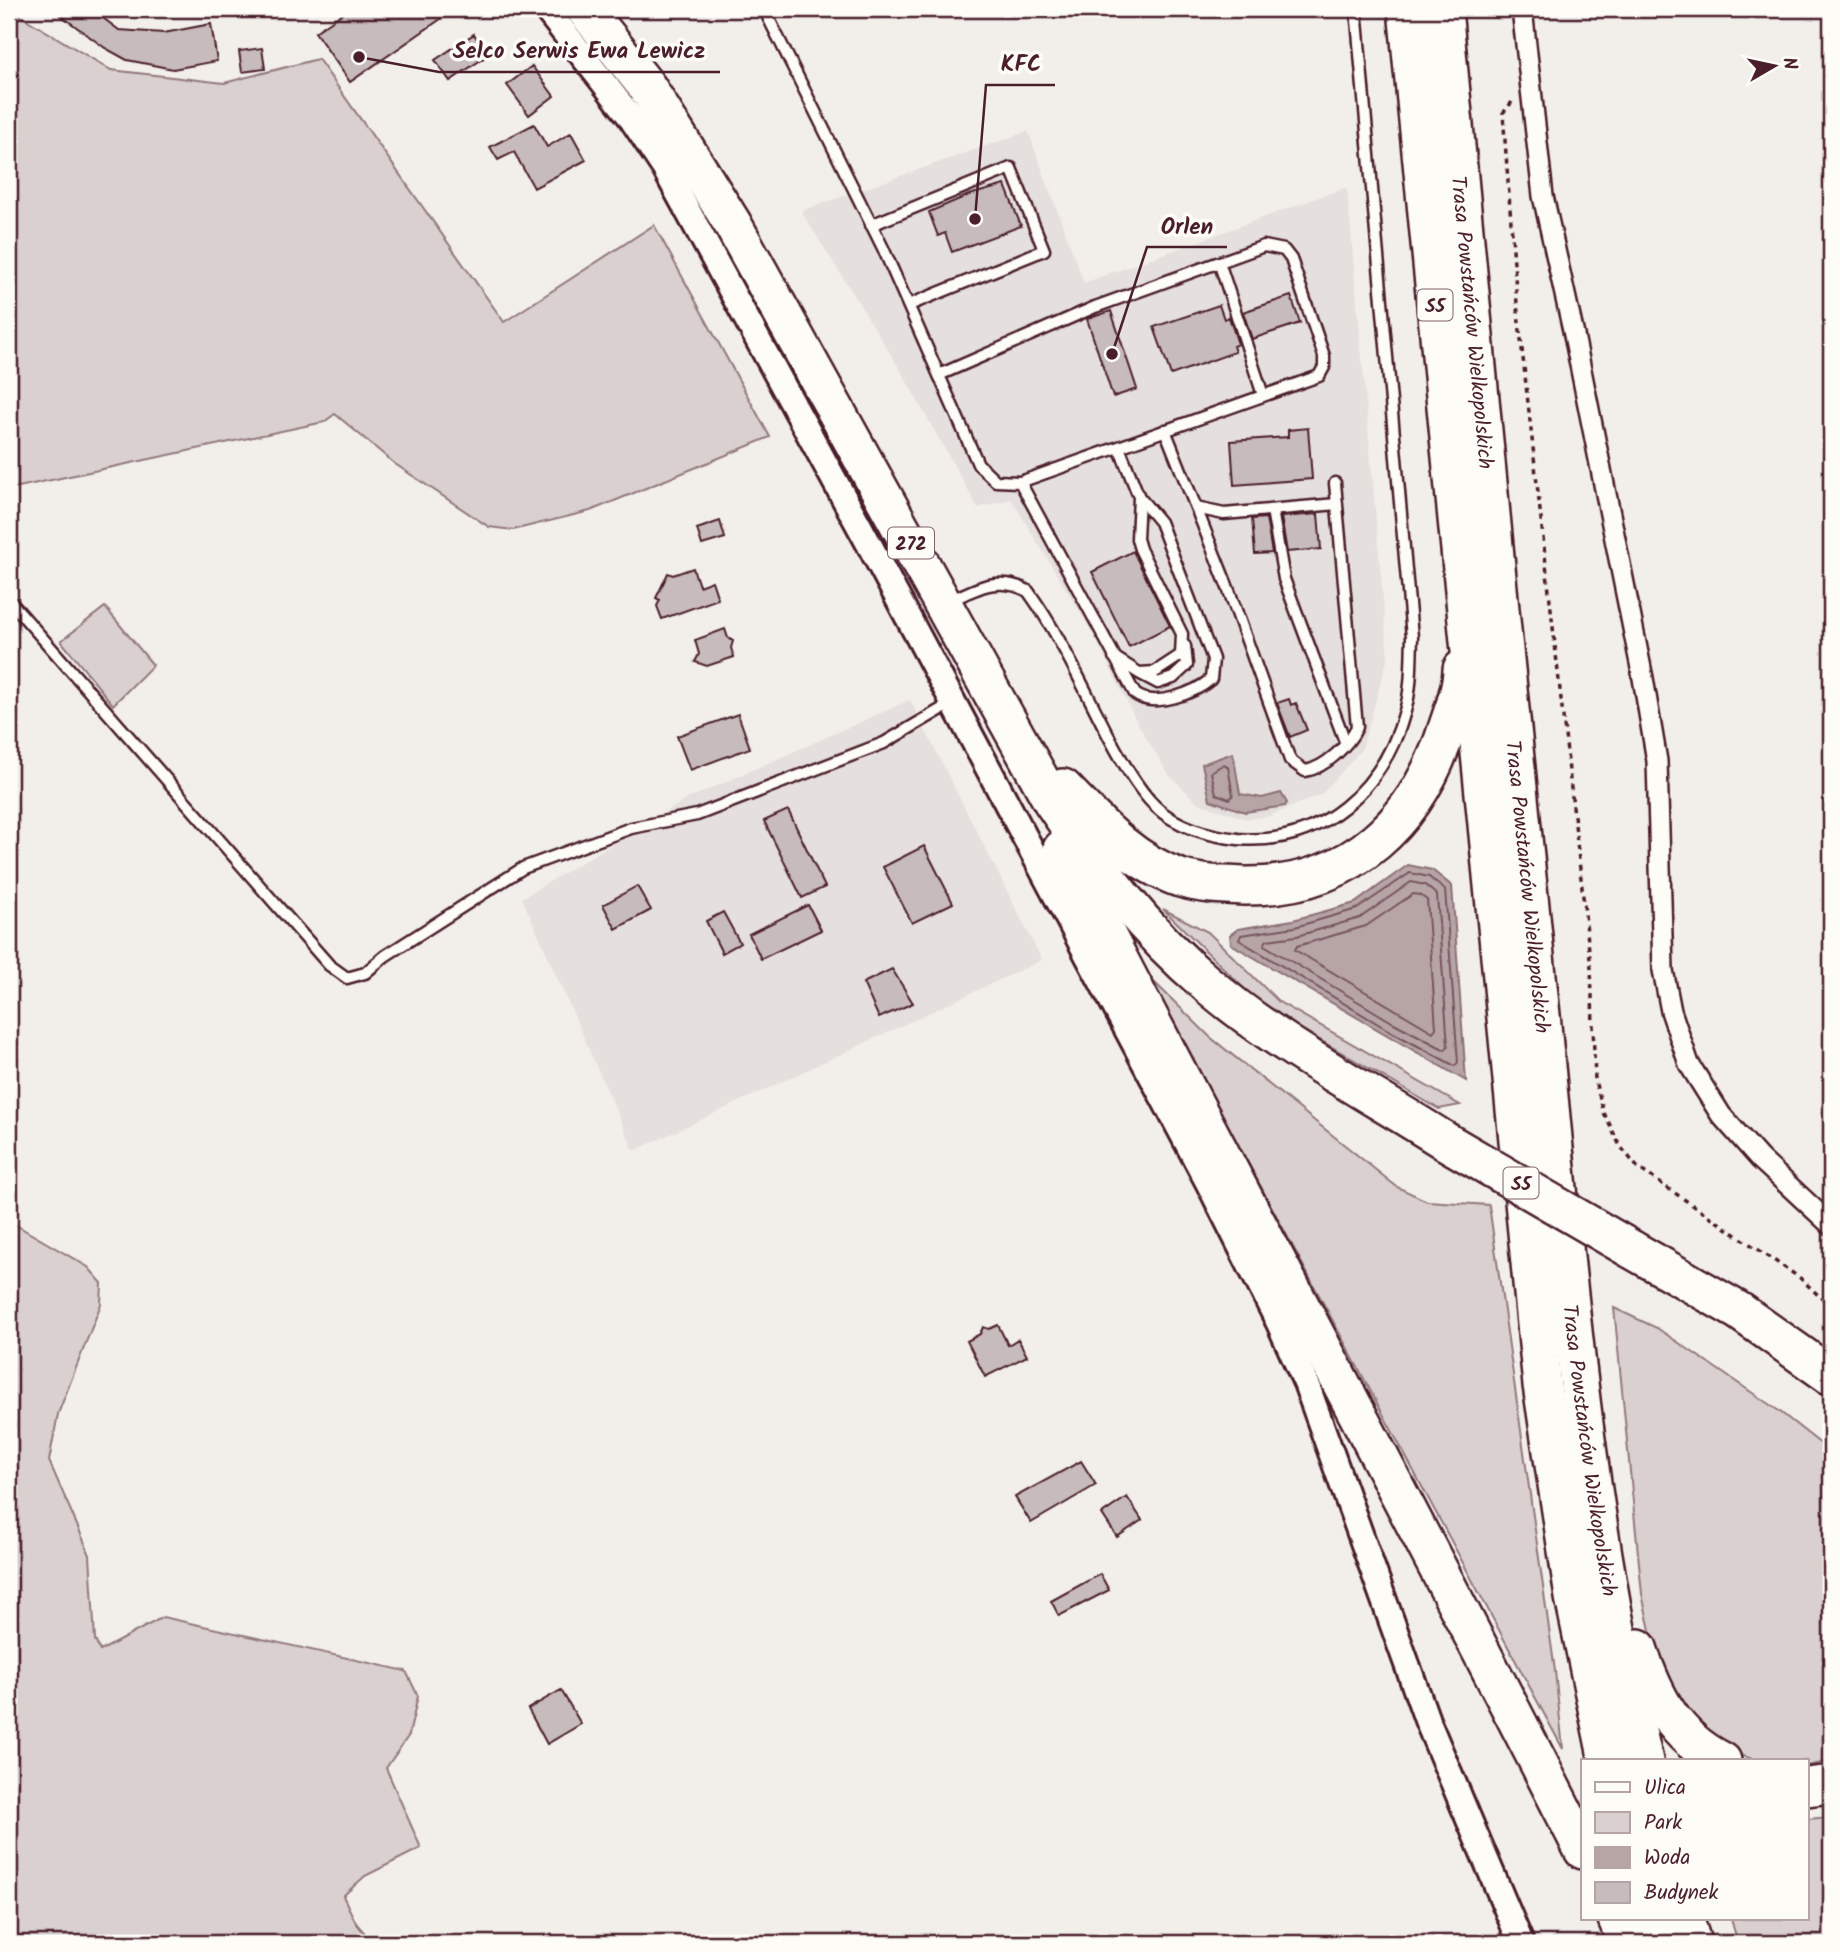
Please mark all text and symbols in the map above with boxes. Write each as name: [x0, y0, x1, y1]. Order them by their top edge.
callout: Selco Serwis Ewa Lewicz: [439, 28, 720, 72]
north arrow: [1738, 32, 1808, 102]
text: Selco Serwis Ewa Lewicz: [453, 34, 705, 70]
callout: KFC: [986, 41, 1055, 85]
text: KFC: [1001, 47, 1041, 83]
text: N: [1773, 55, 1805, 72]
street label: Trasa Powstańców Wielkopolskich: [1441, 175, 1501, 471]
callout: Orlen: [1147, 203, 1227, 247]
text: Orlen: [1161, 210, 1214, 246]
road number: S5: [1418, 290, 1452, 320]
road number: 272: [888, 528, 934, 558]
street label: Trasa Powstańców Wielkopolskich: [1495, 739, 1558, 1035]
road number: S5: [1504, 1168, 1538, 1198]
street label: Trasa Powstańców Wielkopolskich: [1552, 1303, 1625, 1599]
legend: [1581, 1759, 1808, 1920]
text: Ulica: [1644, 1772, 1686, 1805]
text: Park: [1644, 1807, 1682, 1840]
text: Woda: [1644, 1842, 1690, 1875]
text: Budynek: [1644, 1877, 1718, 1910]

